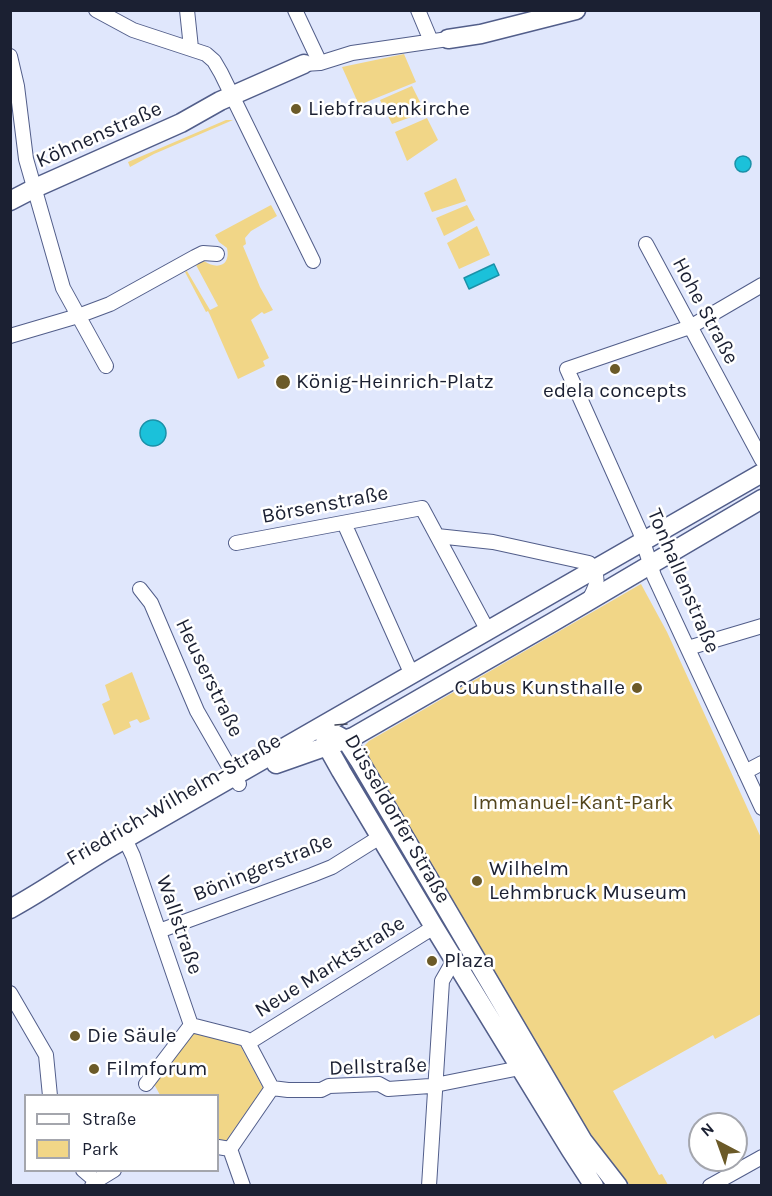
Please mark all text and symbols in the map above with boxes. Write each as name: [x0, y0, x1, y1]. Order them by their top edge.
street label: Köhnenstraße: [32, 96, 166, 174]
place label: Liebfrauenkirche: [308, 96, 470, 122]
marker: Liebfrauenkirche: [289, 102, 303, 116]
street label: Hohe Straße: [666, 253, 744, 369]
marker: edela concepts: [608, 362, 622, 376]
place label: König-Heinrich-Platz: [296, 369, 494, 395]
marker: König-Heinrich-Platz: [274, 373, 292, 391]
place label: edela concepts: [543, 378, 687, 404]
street label: Börsenstraße: [260, 480, 390, 530]
street label: Tonhallenstraße: [641, 505, 725, 657]
street label: Heuserstraße: [169, 615, 249, 741]
place label: Cubus Kunsthalle: [454, 675, 625, 701]
marker: Cubus Kunsthalle: [630, 681, 644, 695]
street label: Friedrich-Wilhelm-Straße: [62, 728, 286, 872]
street label: Düsseldorfer Straße: [338, 730, 456, 908]
park label: Immanuel-Kant-Park: [473, 790, 673, 816]
street label: Böningerstraße: [190, 829, 336, 907]
place label: Wilhelm Lehmbruck Museum: [489, 856, 687, 906]
street label: Wallstraße: [150, 872, 208, 978]
marker: Wilhelm Lehmbruck Museum: [470, 874, 484, 888]
street label: Neue Marktstraße: [250, 911, 410, 1023]
place label: Plaza: [444, 948, 495, 974]
marker: Plaza: [425, 954, 439, 968]
place label: Die Säule: [87, 1023, 177, 1049]
marker: Die Säule: [68, 1029, 82, 1043]
street label: Dellstraße: [329, 1053, 427, 1081]
place label: Filmforum: [106, 1056, 207, 1082]
marker: Filmforum: [87, 1062, 101, 1076]
legend: [24, 1094, 219, 1172]
text: Straße: [82, 1108, 136, 1130]
north arrow: [688, 1112, 748, 1172]
text: N: [697, 1119, 718, 1140]
text: Park: [82, 1138, 119, 1160]

